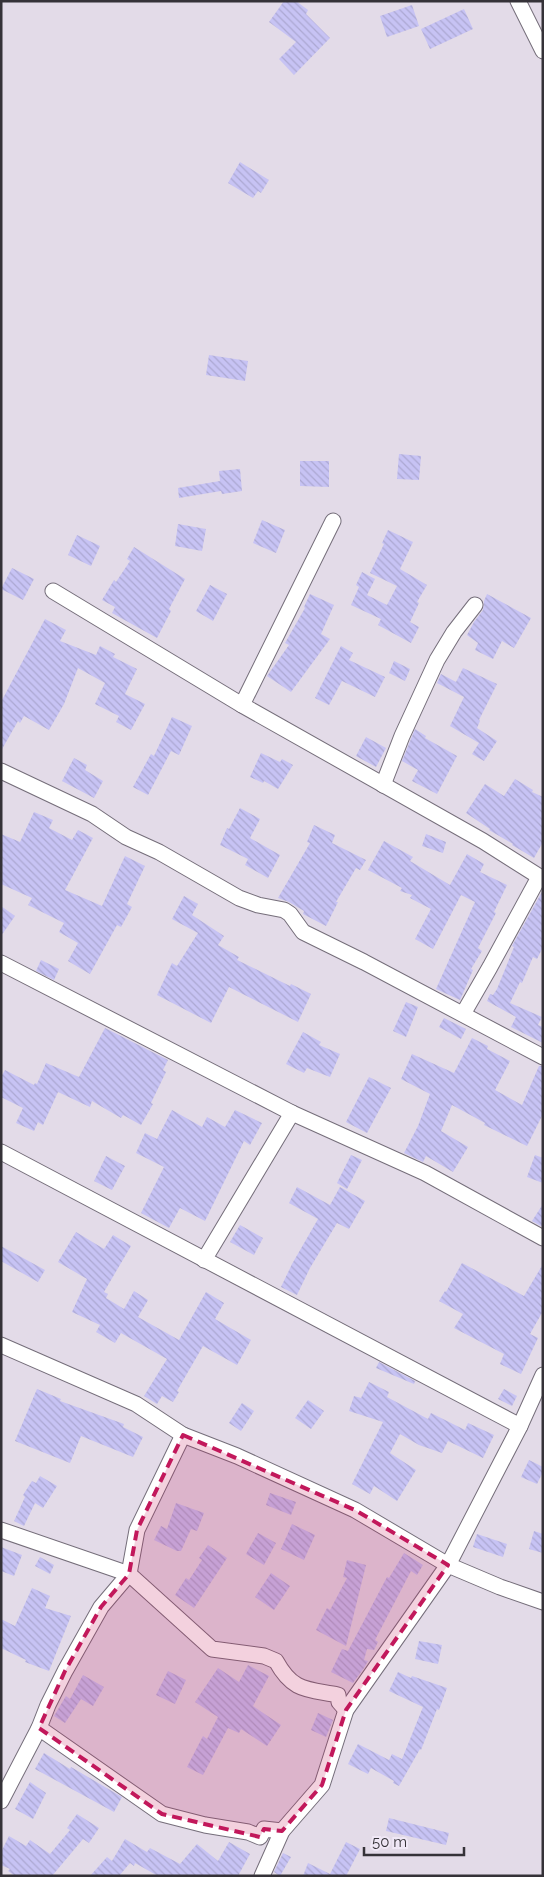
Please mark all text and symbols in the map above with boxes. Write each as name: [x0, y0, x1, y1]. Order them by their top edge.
scale bar: [364, 1824, 464, 1856]
text: 50 m: [372, 1833, 407, 1851]

